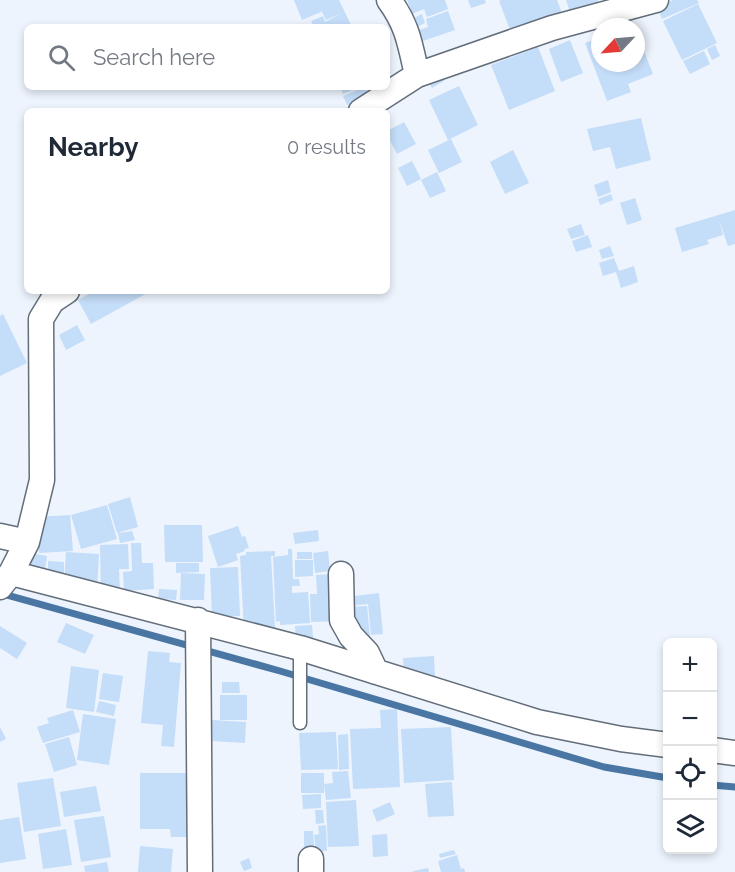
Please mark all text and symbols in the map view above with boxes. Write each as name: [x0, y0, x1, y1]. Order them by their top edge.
north arrow: [591, 18, 645, 72]
search box: [24, 24, 390, 90]
icon: search: [45, 41, 78, 74]
text: Search here: [93, 44, 215, 70]
text: Nearby: [48, 132, 138, 162]
text: 0 results: [287, 135, 366, 159]
map controls: [663, 638, 717, 854]
button: +: [663, 638, 717, 692]
button: −: [663, 692, 717, 746]
button: locate: [663, 746, 717, 800]
button: layers: [663, 800, 717, 854]

